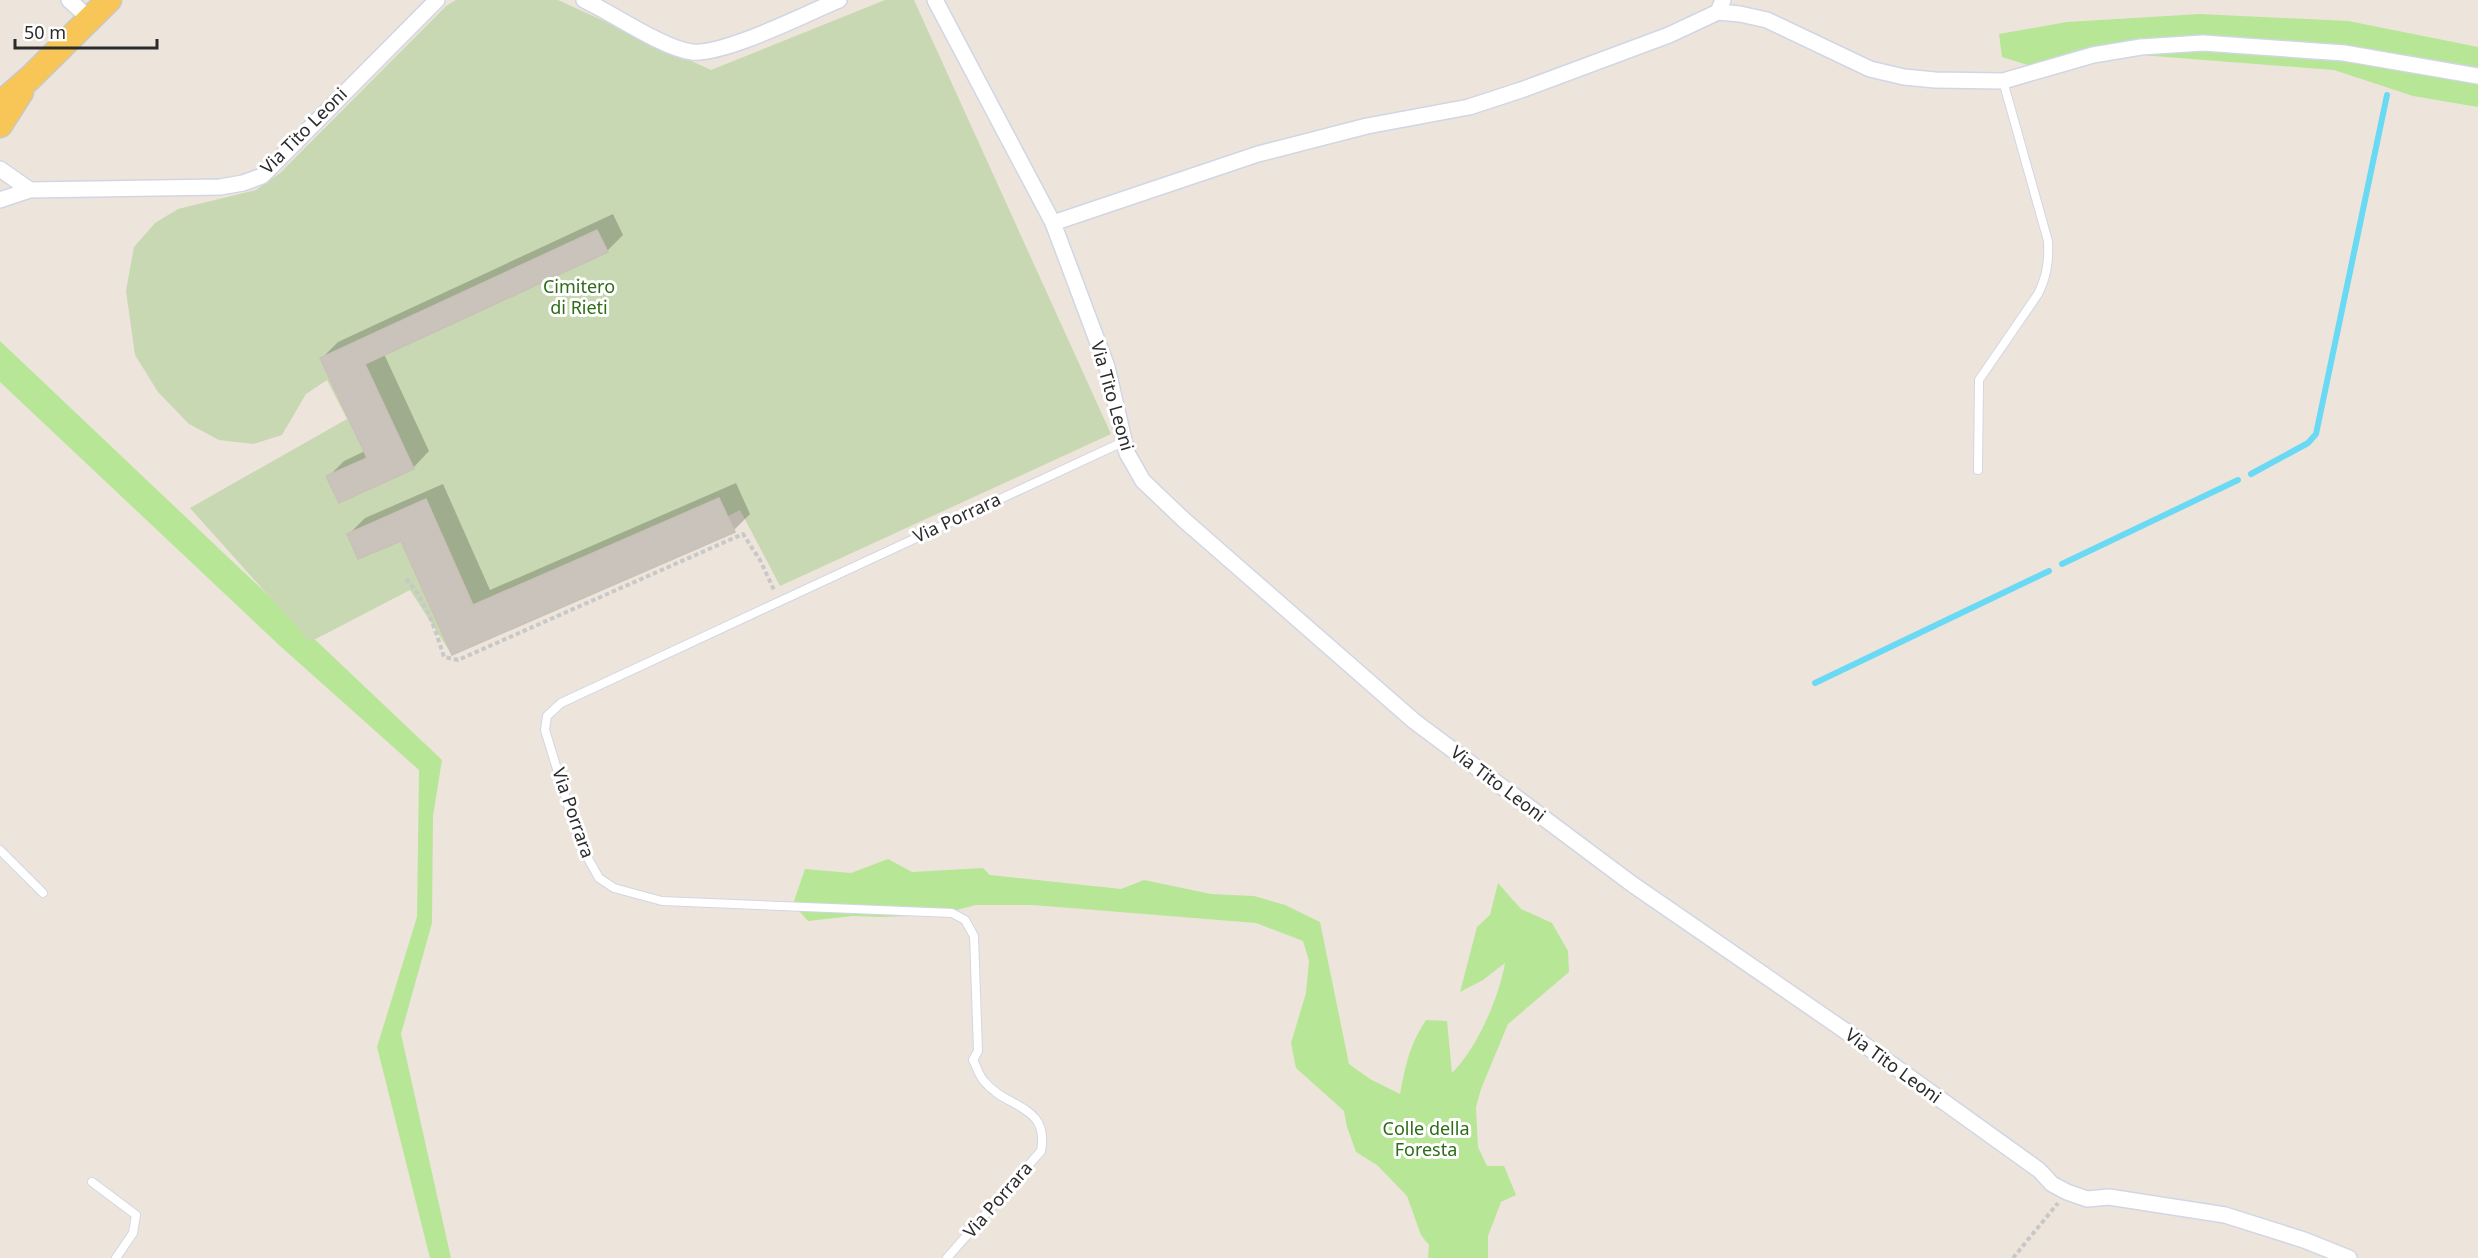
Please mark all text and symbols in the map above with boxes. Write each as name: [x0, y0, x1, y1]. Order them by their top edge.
scale bar: [15, 12, 158, 50]
text: 50 m: [24, 20, 66, 44]
street label: Via Tito Leoni: [255, 82, 352, 179]
park label: Cimitero di Rieti: [543, 274, 615, 319]
street label: Via Tito Leoni: [1086, 338, 1140, 453]
street label: Via Porrara: [909, 486, 1004, 548]
street label: Via Tito Leoni: [1446, 740, 1551, 827]
street label: Via Porrara: [547, 764, 601, 861]
street label: Via Tito Leoni: [1841, 1022, 1946, 1108]
park label: Colle della Foresta: [1383, 1116, 1470, 1161]
street label: Via Porrara: [957, 1156, 1037, 1243]

